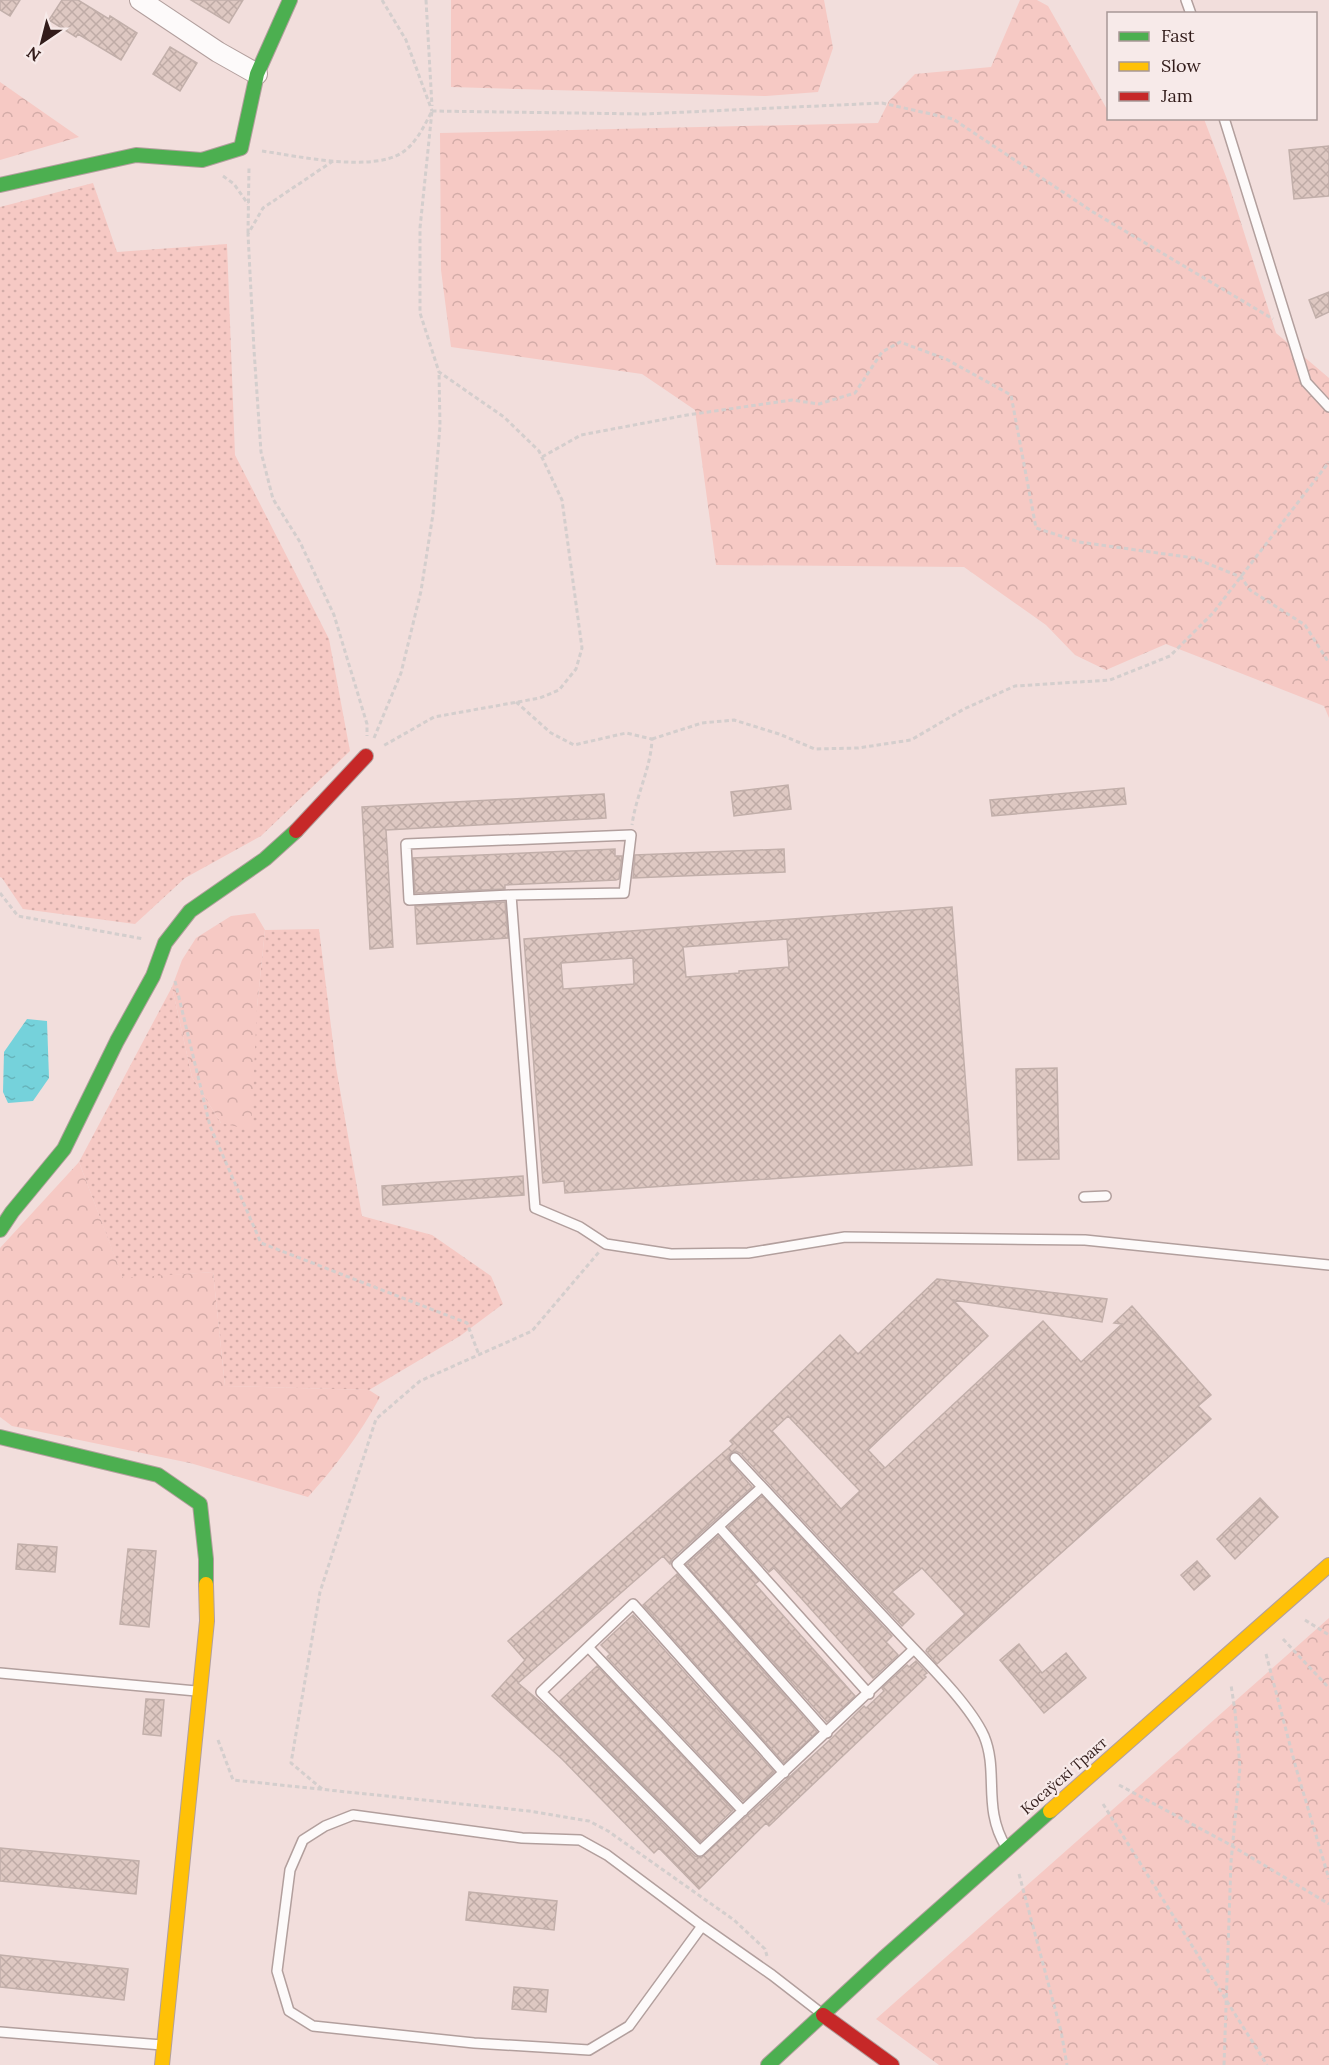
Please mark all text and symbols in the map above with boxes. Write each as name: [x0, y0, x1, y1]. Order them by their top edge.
north arrow: [12, 12, 72, 72]
legend: [1107, 12, 1317, 120]
text: Fast: [1161, 24, 1195, 47]
text: N: [23, 43, 44, 66]
text: Slow: [1161, 54, 1201, 77]
text: Jam: [1160, 84, 1193, 107]
street label: Косаўскі Тракт: [1017, 1733, 1111, 1818]

